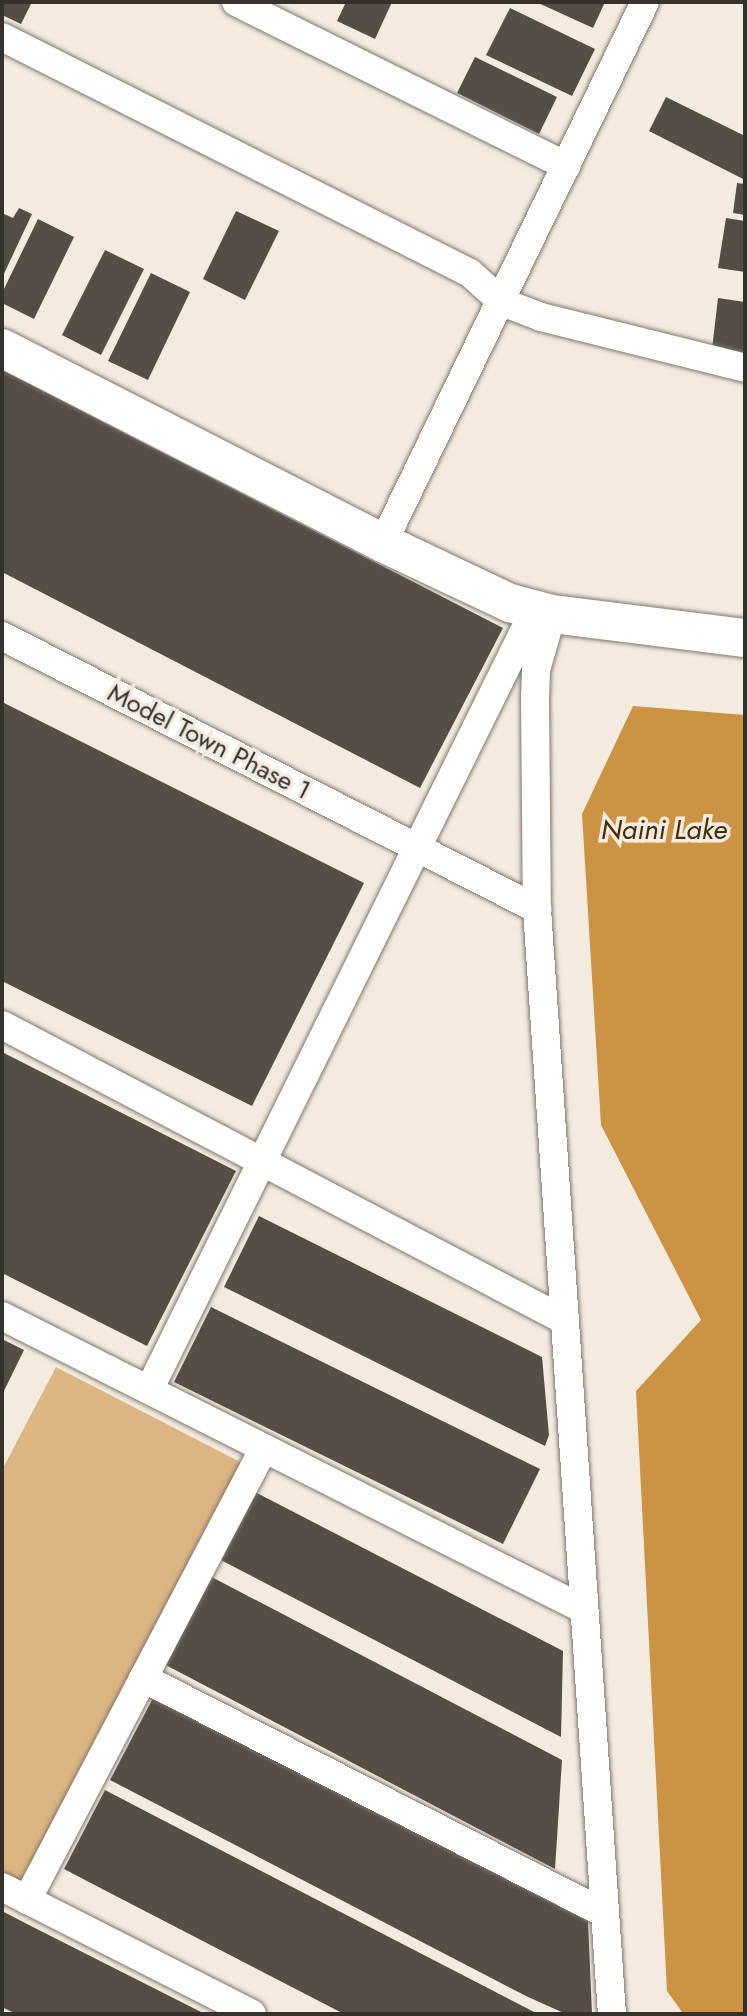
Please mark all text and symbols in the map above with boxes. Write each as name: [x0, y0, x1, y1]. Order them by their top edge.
street label: Model Town Phase 1: [102, 677, 316, 807]
water label: Naini Lake: [601, 813, 727, 847]

